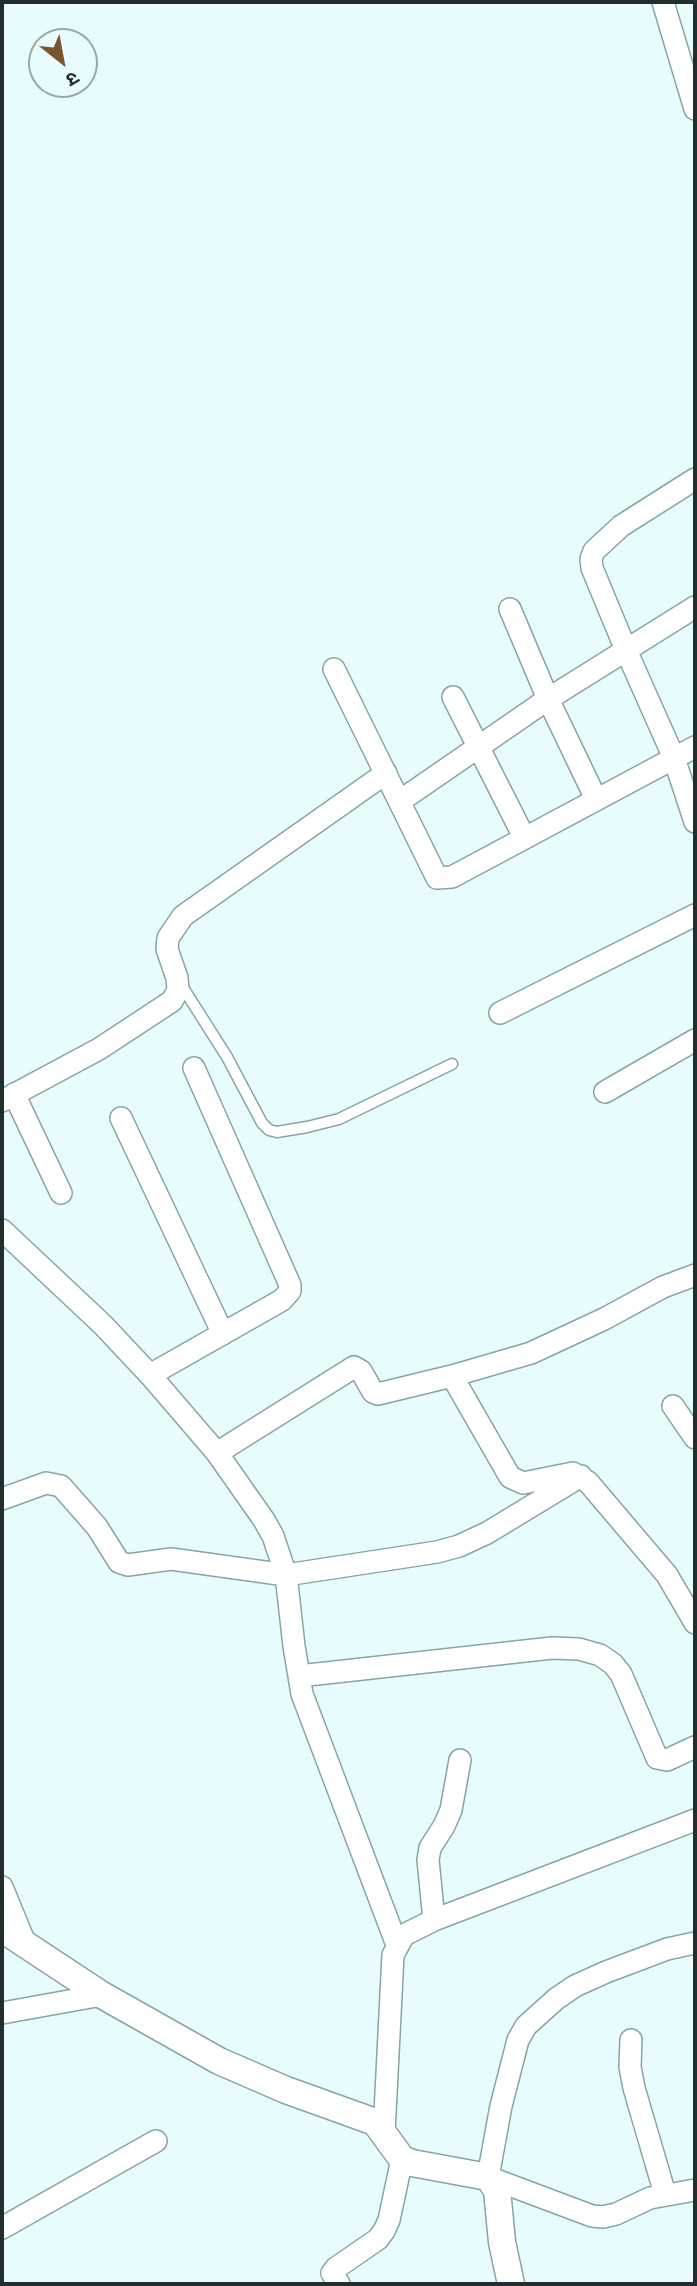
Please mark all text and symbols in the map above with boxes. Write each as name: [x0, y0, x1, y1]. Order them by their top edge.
north arrow: [28, 28, 98, 98]
text: उ: [62, 66, 84, 93]

